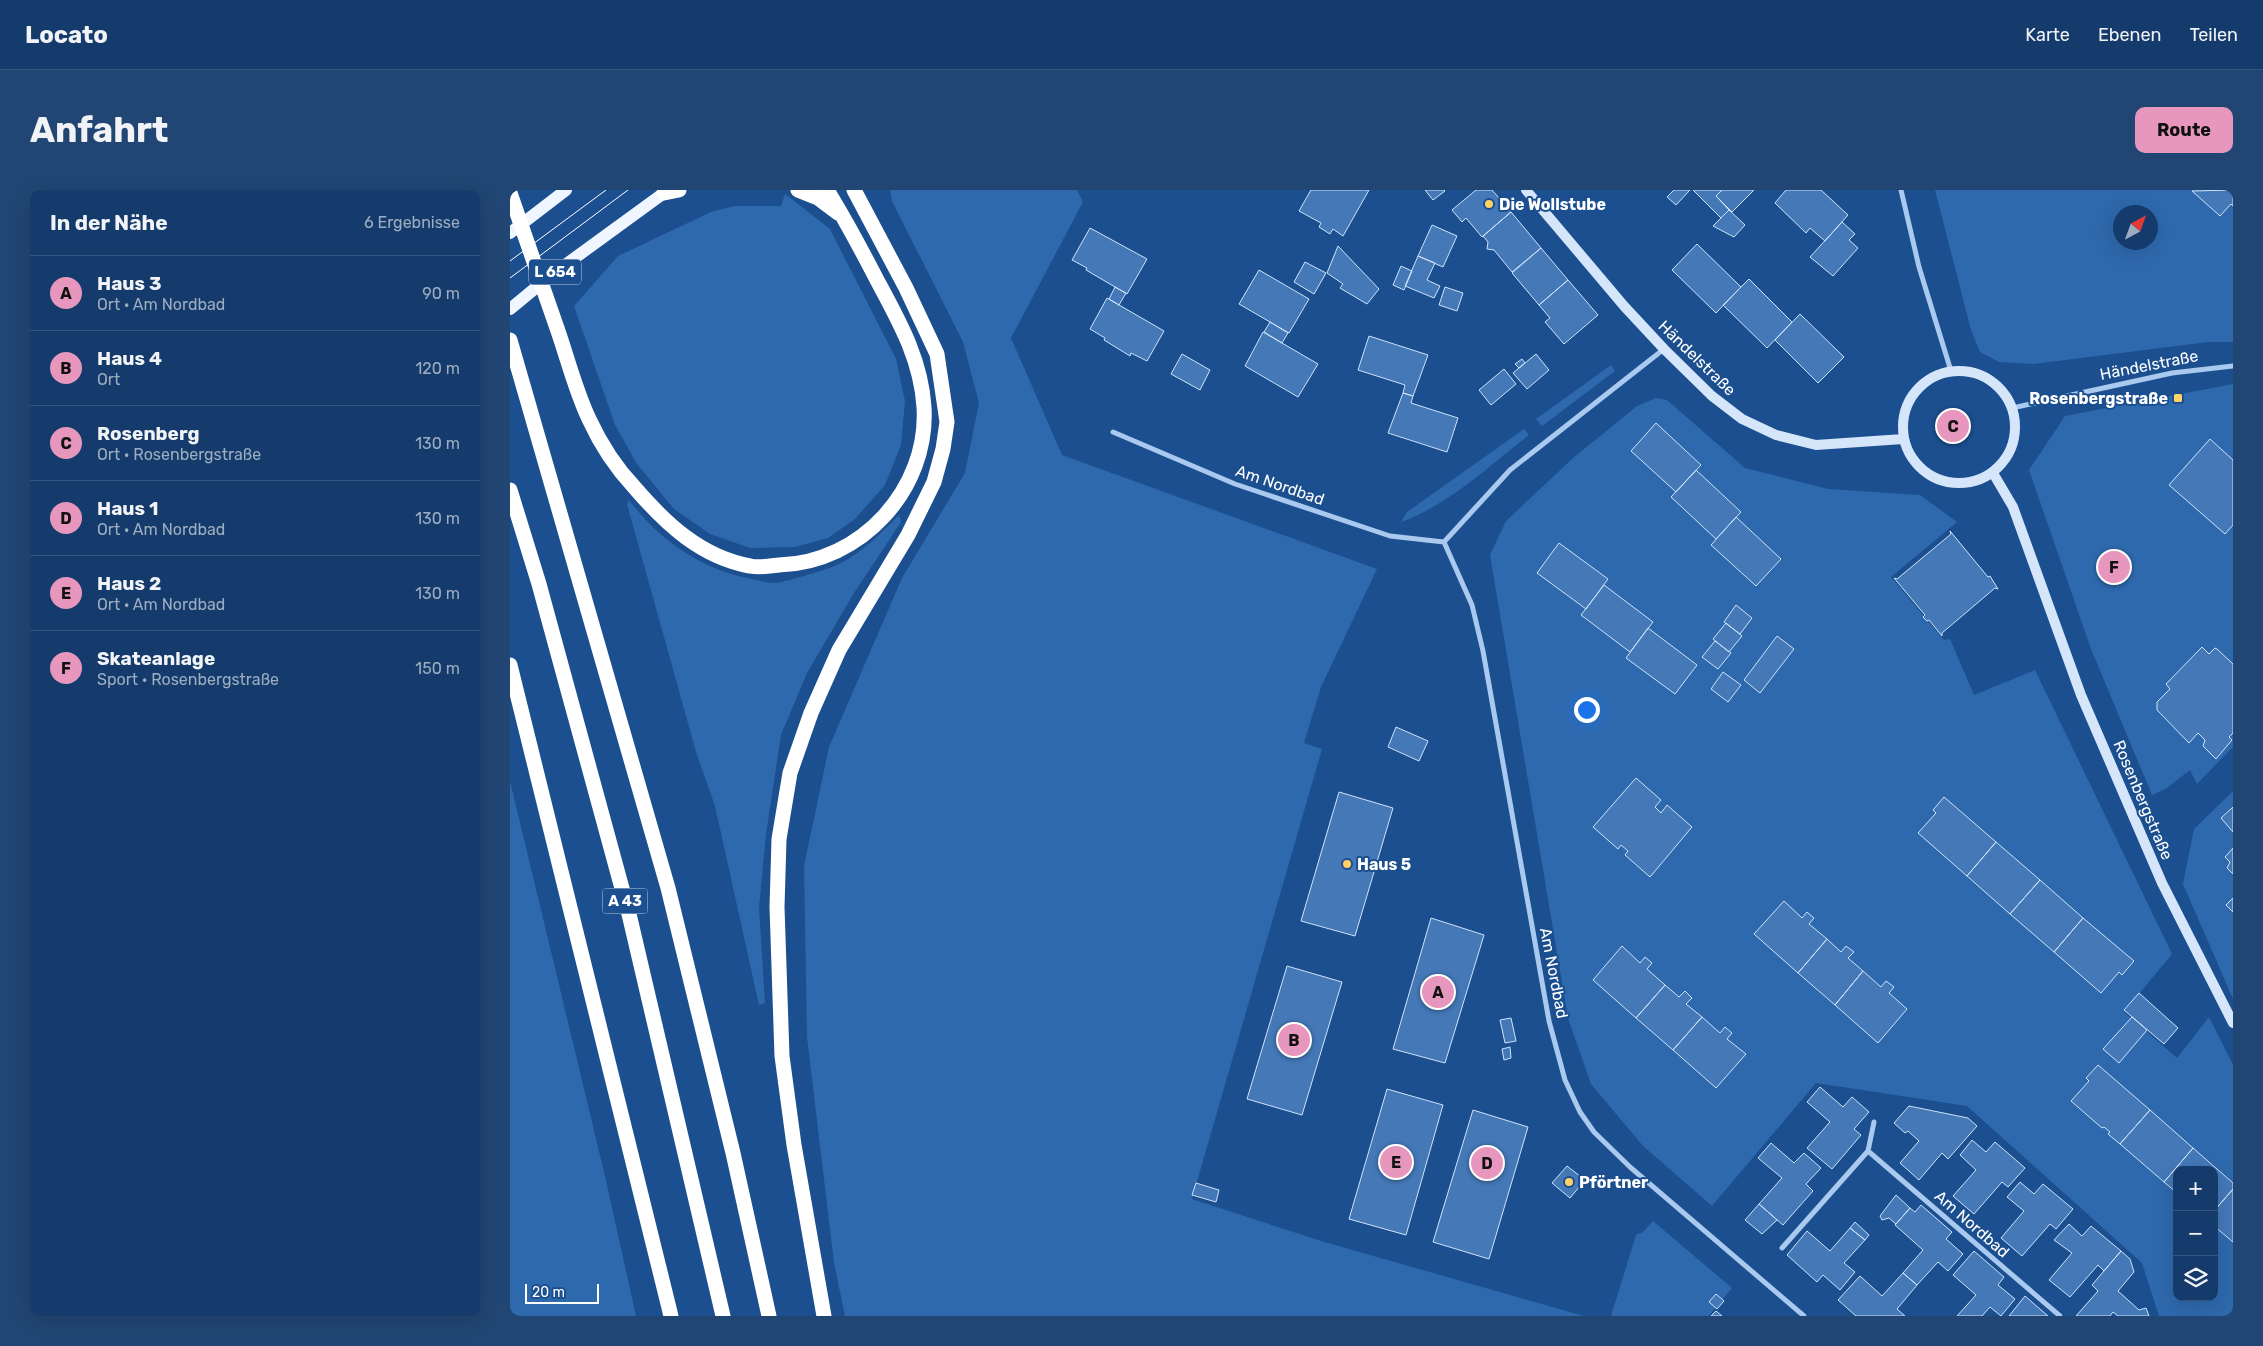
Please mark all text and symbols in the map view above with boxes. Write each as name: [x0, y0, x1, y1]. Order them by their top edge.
text: Locato: [25, 21, 108, 49]
text: Karte: [2025, 24, 2070, 46]
text: Ebenen: [2098, 24, 2162, 46]
text: Teilen: [2190, 24, 2238, 46]
button: Route: [2135, 107, 2233, 153]
text: Anfahrt: [30, 109, 168, 151]
place label: Die Wollstube: [1499, 195, 1606, 214]
marker: Die Wollstube: [1483, 198, 1495, 210]
north arrow: [2113, 205, 2158, 250]
text: In der Nähe: [50, 210, 168, 235]
text: 6 Ergebnisse: [364, 213, 460, 232]
road number: L 654: [529, 260, 581, 284]
text: Haus 3: [97, 272, 162, 295]
text: A: [60, 284, 72, 303]
text: 90 m: [422, 284, 460, 303]
text: Ort · Am Nordbad: [97, 295, 225, 314]
street label: Händelstraße: [1654, 316, 1740, 400]
street label: Händelstraße: [2098, 346, 2200, 384]
text: Haus 4: [97, 347, 162, 370]
text: B: [60, 359, 72, 378]
text: 120 m: [415, 359, 460, 378]
text: Ort: [97, 370, 120, 389]
place label: Rosenbergstraße: [2029, 389, 2168, 408]
marker: Rosenbergstraße: [2172, 392, 2184, 404]
pin: C: [1937, 407, 1969, 445]
text: Rosenberg: [97, 422, 199, 445]
text: C: [60, 434, 72, 453]
text: 130 m: [415, 434, 460, 453]
text: Ort · Rosenbergstraße: [97, 445, 261, 464]
street label: Am Nordbad: [1233, 461, 1327, 509]
text: Haus 1: [97, 497, 159, 520]
text: D: [60, 509, 72, 528]
text: 130 m: [415, 509, 460, 528]
text: Ort · Am Nordbad: [97, 520, 225, 539]
pin: F: [2098, 548, 2130, 586]
text: Haus 2: [97, 572, 161, 595]
text: E: [61, 584, 71, 603]
text: 130 m: [415, 584, 460, 603]
text: Ort · Am Nordbad: [97, 595, 225, 614]
text: Skateanlage: [97, 647, 215, 670]
text: F: [61, 659, 71, 678]
text: 150 m: [415, 659, 460, 678]
text: Sport · Rosenbergstraße: [97, 670, 279, 689]
your location: [1574, 697, 1600, 723]
street label: Rosenbergstraße: [2109, 737, 2177, 863]
place label: Haus 5: [1357, 855, 1411, 874]
marker: Haus 5: [1341, 858, 1353, 870]
road number: A 43: [602, 888, 648, 914]
street label: Am Nordbad: [1536, 926, 1572, 1020]
pin: A: [1422, 973, 1454, 1011]
pin: B: [1278, 1021, 1310, 1059]
pin: E: [1380, 1143, 1412, 1181]
pin: D: [1471, 1144, 1503, 1182]
map controls: [2173, 1166, 2218, 1301]
button: +: [2173, 1166, 2218, 1211]
place label: Pförtner: [1579, 1173, 1649, 1192]
marker: Pförtner: [1563, 1176, 1575, 1188]
street label: Am Nordbad: [1931, 1186, 2013, 1262]
button: −: [2173, 1211, 2218, 1256]
button: layers: [2173, 1256, 2218, 1301]
scale bar: [525, 1281, 599, 1304]
text: 20 m: [532, 1284, 565, 1301]

